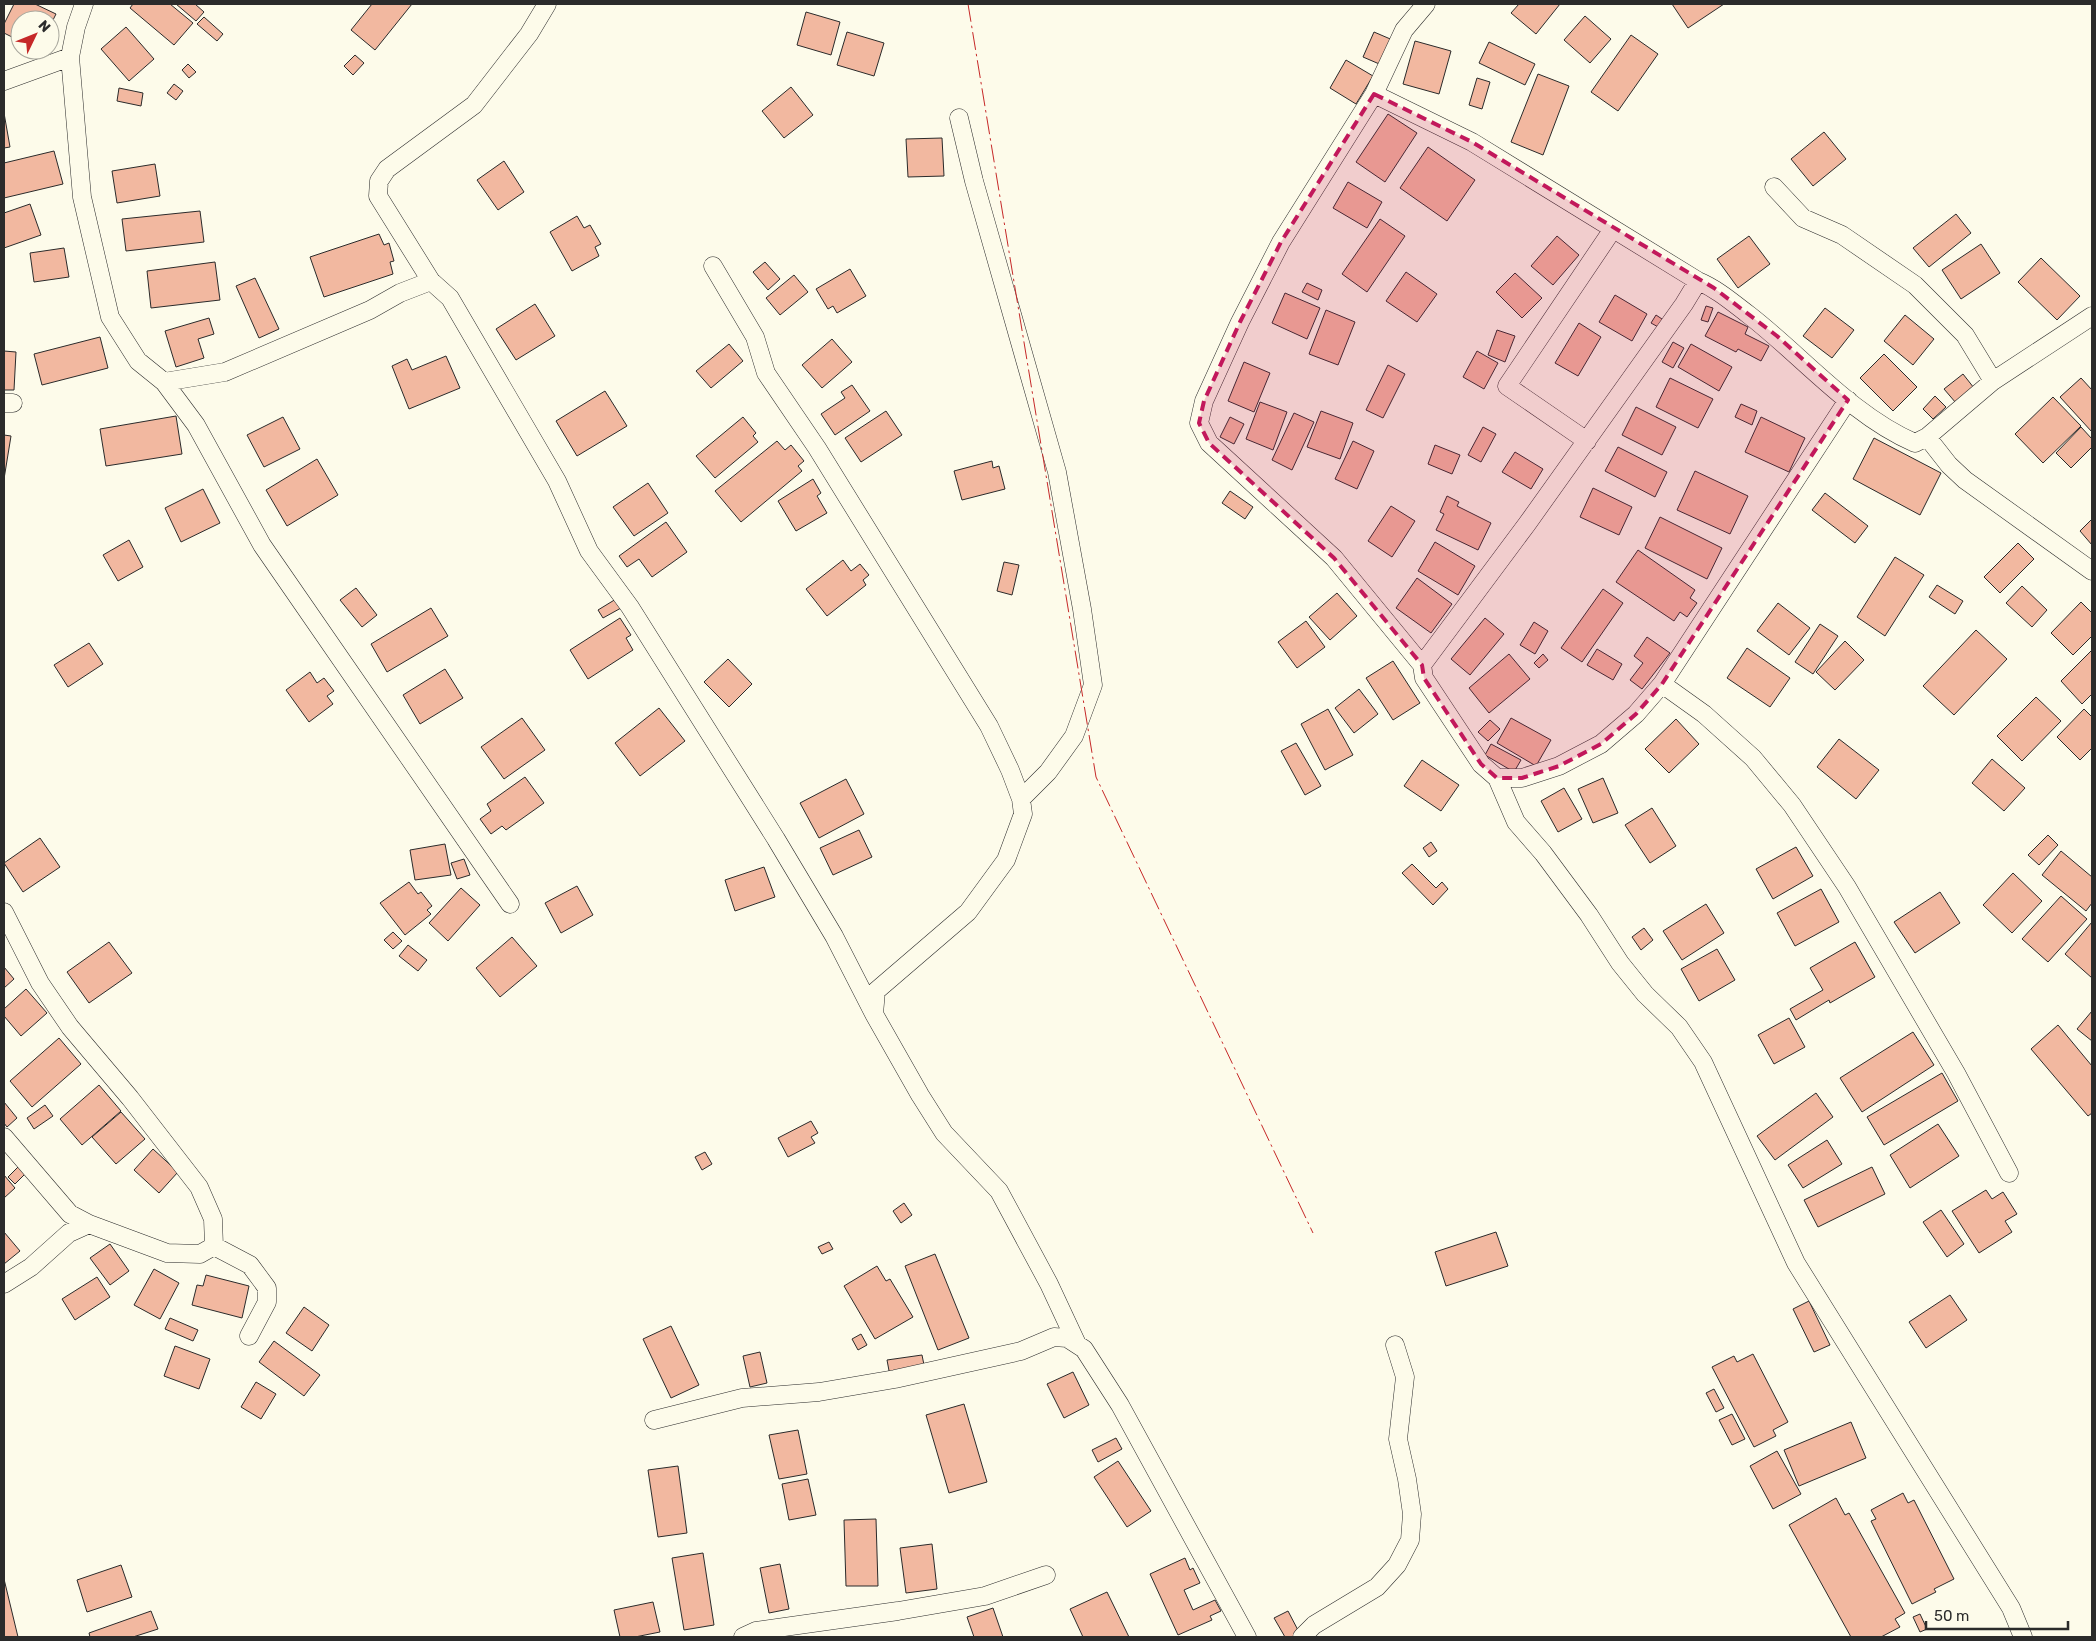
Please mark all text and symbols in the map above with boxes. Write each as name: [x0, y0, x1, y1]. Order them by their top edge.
north arrow: [10, 10, 60, 60]
text: N: [34, 17, 54, 36]
scale bar: [1926, 1598, 2068, 1630]
text: 50 m: [1934, 1607, 1969, 1625]

